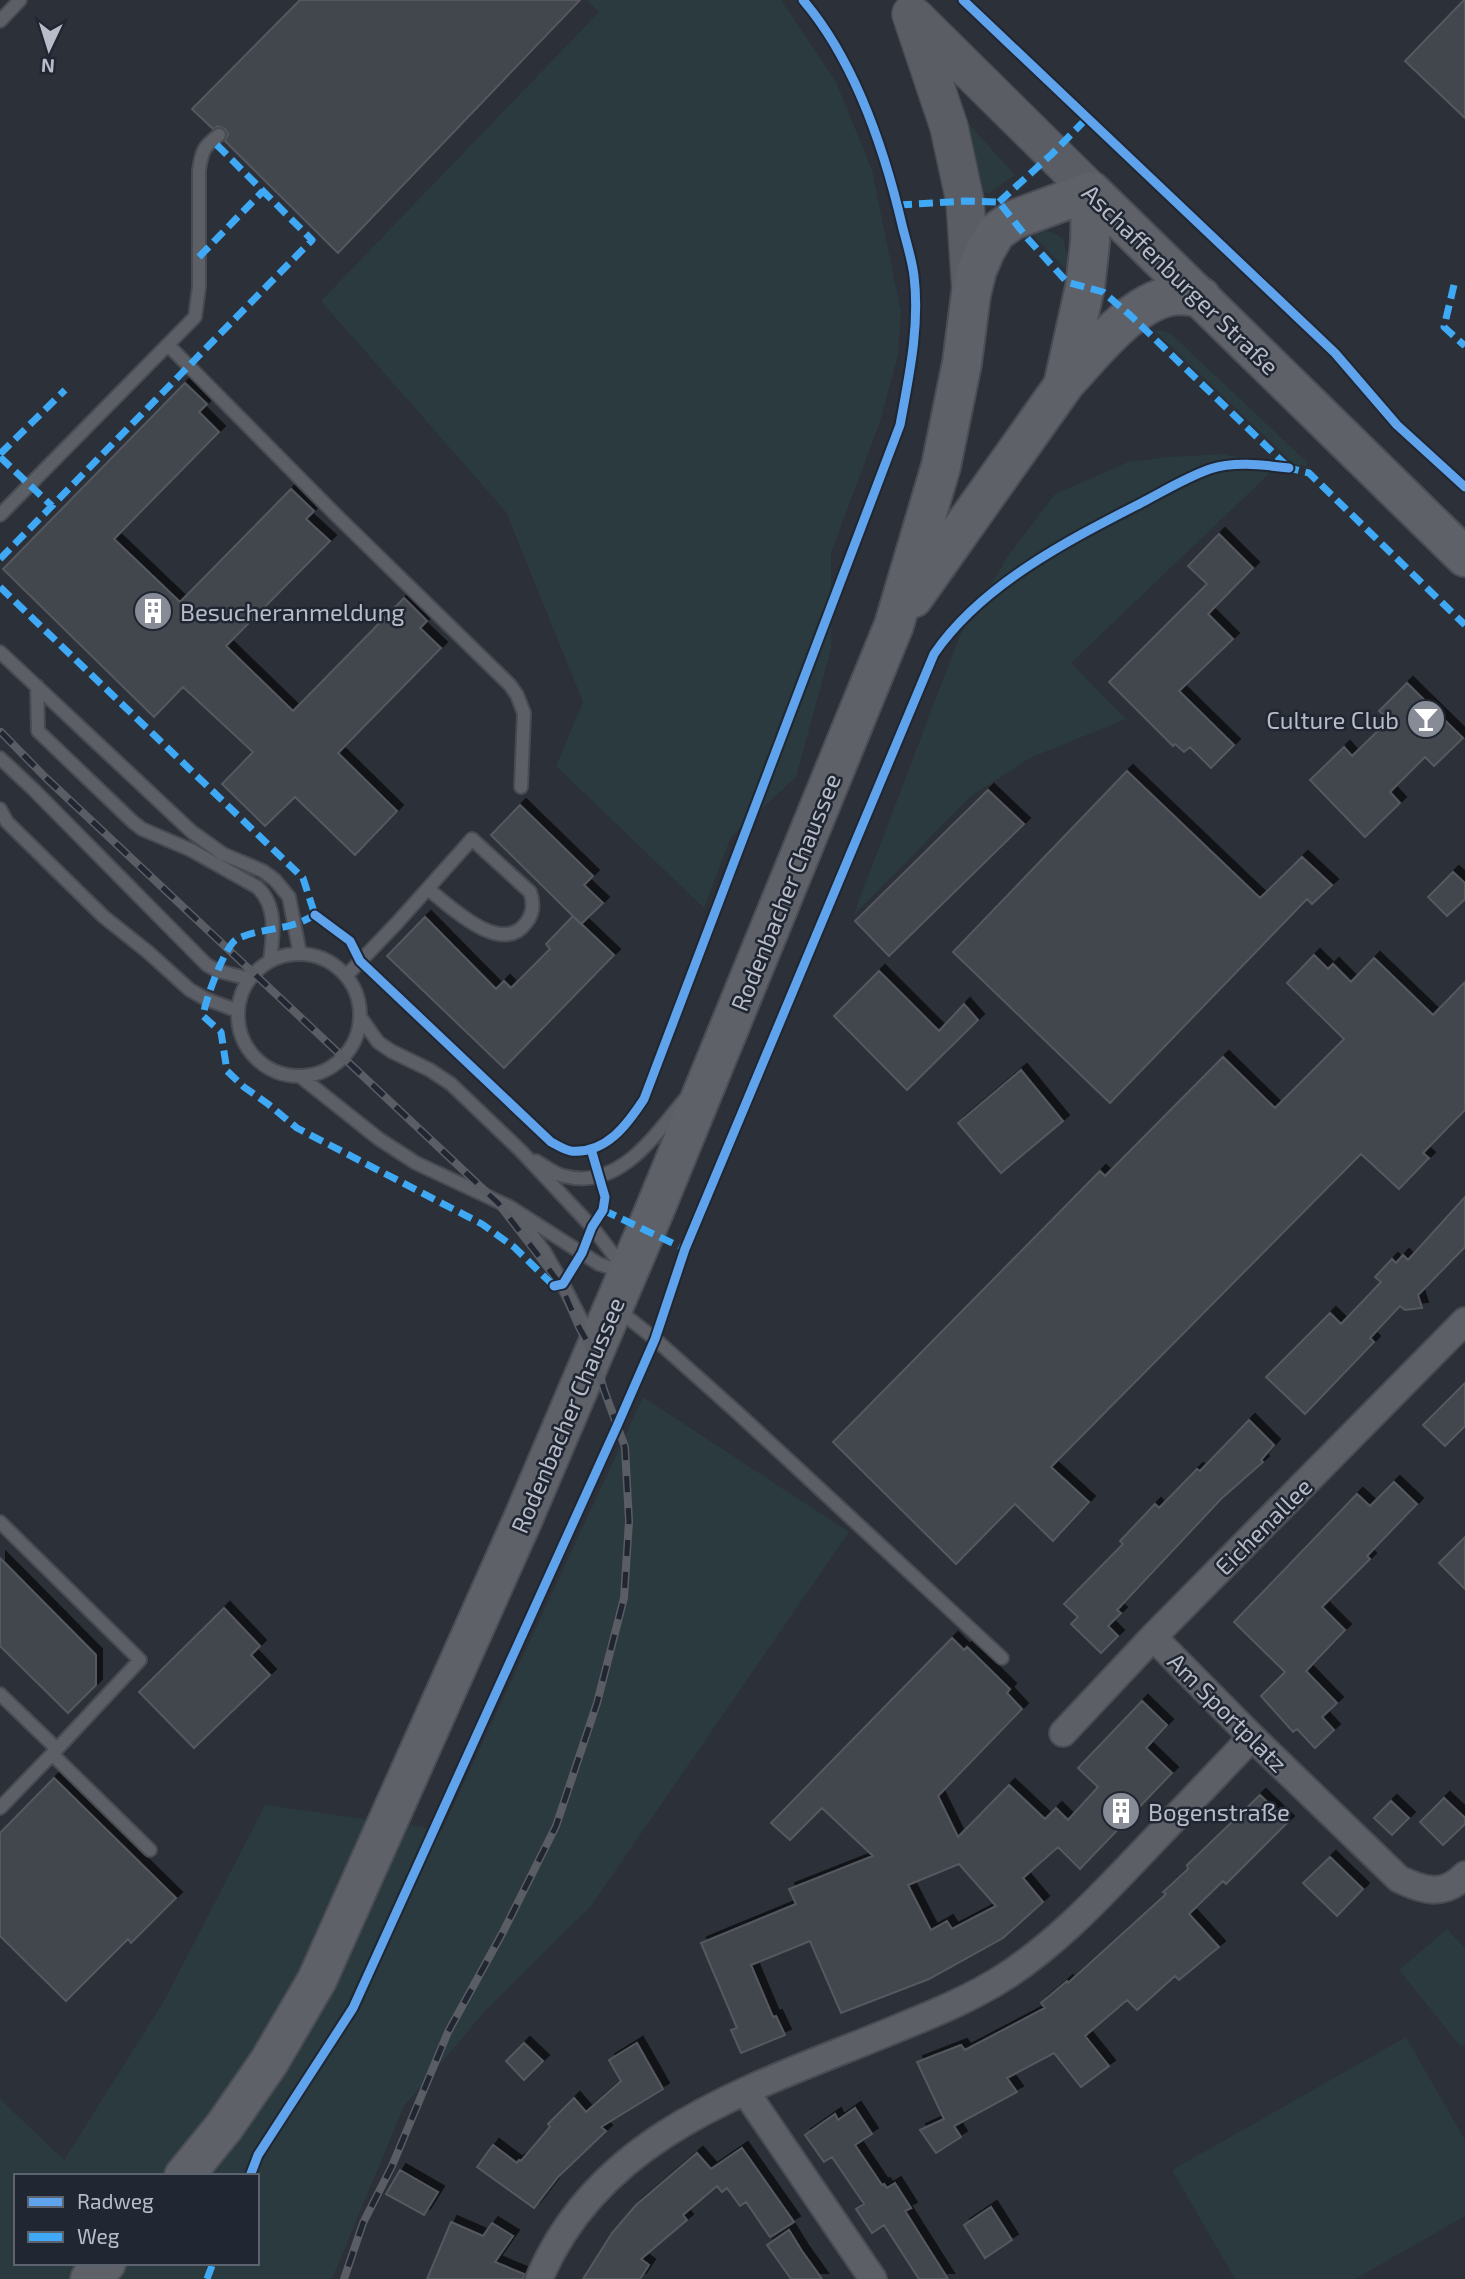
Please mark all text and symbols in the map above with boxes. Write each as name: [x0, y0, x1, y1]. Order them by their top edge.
north arrow: [14, 14, 84, 84]
text: N: [40, 55, 55, 78]
street label: Aschaffenburger Straße: [1077, 178, 1285, 380]
building icon: Besucheranmeldung: [132, 590, 174, 632]
place label: Besucheranmeldung: [180, 597, 405, 626]
bar icon: Culture Club: [1405, 698, 1447, 740]
place label: Culture Club: [1266, 705, 1399, 734]
street label: Rodenbacher Chaussee: [724, 769, 846, 1015]
street label: Rodenbacher Chaussee: [504, 1293, 630, 1537]
street label: Eichenallee: [1209, 1472, 1317, 1580]
street label: Am Sportplatz: [1162, 1646, 1294, 1778]
building icon: Bogenstraße: [1100, 1790, 1142, 1832]
place label: Bogenstraße: [1148, 1797, 1290, 1826]
legend: [14, 2174, 259, 2265]
text: Radweg: [77, 2188, 154, 2213]
text: Weg: [77, 2223, 120, 2248]

